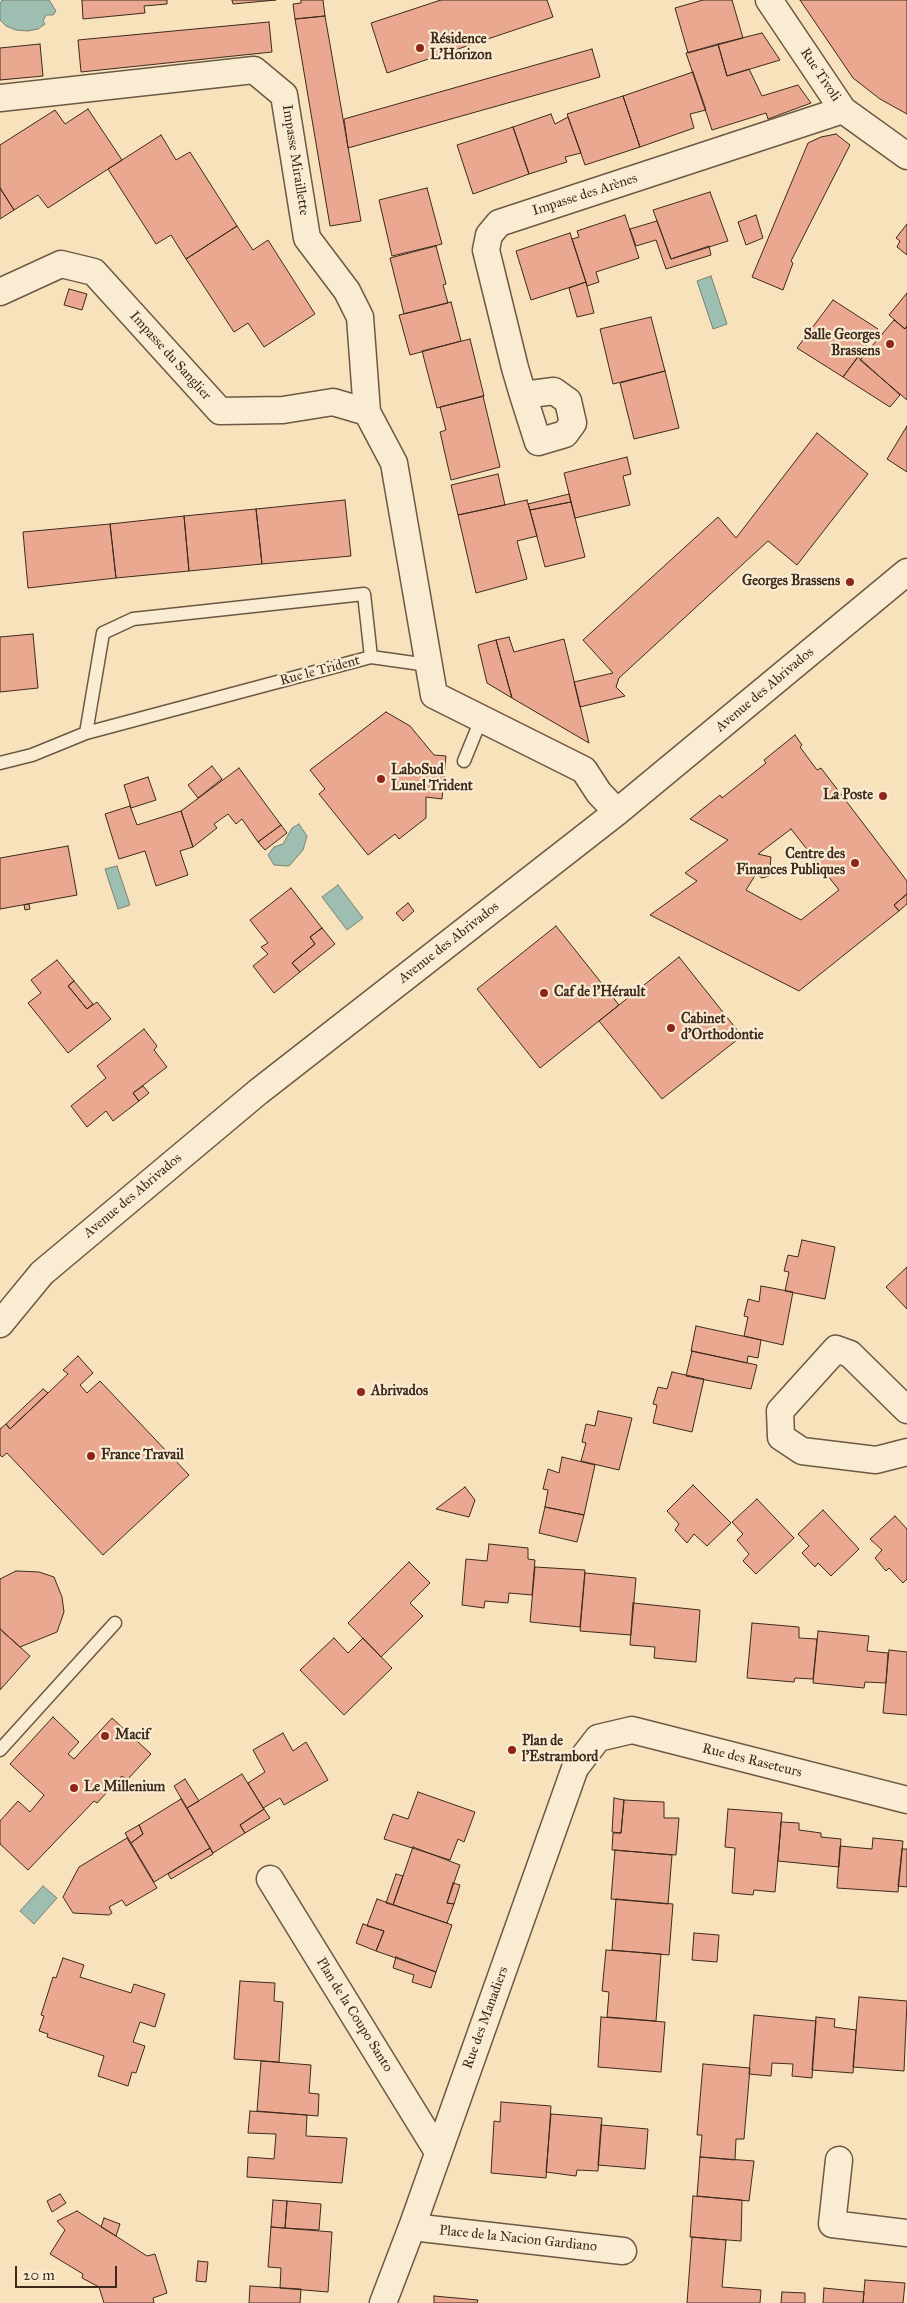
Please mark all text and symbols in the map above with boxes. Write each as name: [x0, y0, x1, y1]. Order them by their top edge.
place label: Résidence L'Horizon: [430, 32, 492, 64]
marker: Résidence L'Horizon: [414, 42, 426, 54]
street label: Rue Tivoli: [796, 45, 844, 105]
street label: Impasse Miraillette: [278, 103, 312, 217]
street label: Impasse des Arènes: [530, 170, 640, 220]
street label: Impasse du Sanglier: [126, 308, 214, 404]
place label: Salle Georges Brassens: [804, 328, 880, 361]
marker: Salle Georges Brassens: [884, 338, 896, 350]
place label: Georges Brassens: [742, 574, 840, 590]
marker: Georges Brassens: [844, 576, 856, 588]
street label: Avenue des Abrivados: [712, 644, 818, 736]
street label: Rue le Trident: [278, 652, 362, 690]
place label: LaboSud Lunel Trident: [391, 763, 473, 796]
marker: LaboSud Lunel Trident: [375, 773, 387, 785]
place label: La Poste: [823, 788, 873, 804]
marker: La Poste: [877, 790, 889, 802]
place label: Centre des Finances Publiques: [736, 847, 845, 880]
marker: Centre des Finances Publiques: [849, 857, 861, 869]
street label: Avenue des Abrivados: [395, 899, 503, 987]
place label: Caf de l'Hérault: [554, 985, 645, 1001]
marker: Caf de l'Hérault: [538, 987, 550, 999]
place label: Cabinet d'Orthodontie: [681, 1012, 764, 1044]
marker: Cabinet d'Orthodontie: [665, 1022, 677, 1034]
street label: Avenue des Abrivados: [80, 1150, 186, 1242]
place label: Abrivados: [371, 1384, 428, 1400]
marker: Abrivados: [355, 1386, 367, 1398]
place label: France Travail: [101, 1448, 184, 1464]
marker: France Travail: [85, 1450, 97, 1462]
place label: Macif: [115, 1728, 150, 1744]
marker: Macif: [99, 1730, 111, 1742]
place label: Plan de l'Estrambord: [522, 1734, 598, 1766]
street label: Rue des Raseteurs: [700, 1740, 804, 1782]
marker: Plan de l'Estrambord: [506, 1744, 518, 1756]
place label: Le Millenium: [84, 1780, 165, 1796]
marker: Le Millenium: [68, 1782, 80, 1794]
street label: Plan de la Coupo Santo: [312, 1955, 396, 2075]
street label: Rue des Manadiers: [460, 1964, 512, 2072]
street label: Place de la Nacion Gardiano: [438, 2222, 598, 2256]
scale bar: [18, 2256, 120, 2288]
text: 20 m: [23, 2266, 55, 2284]

